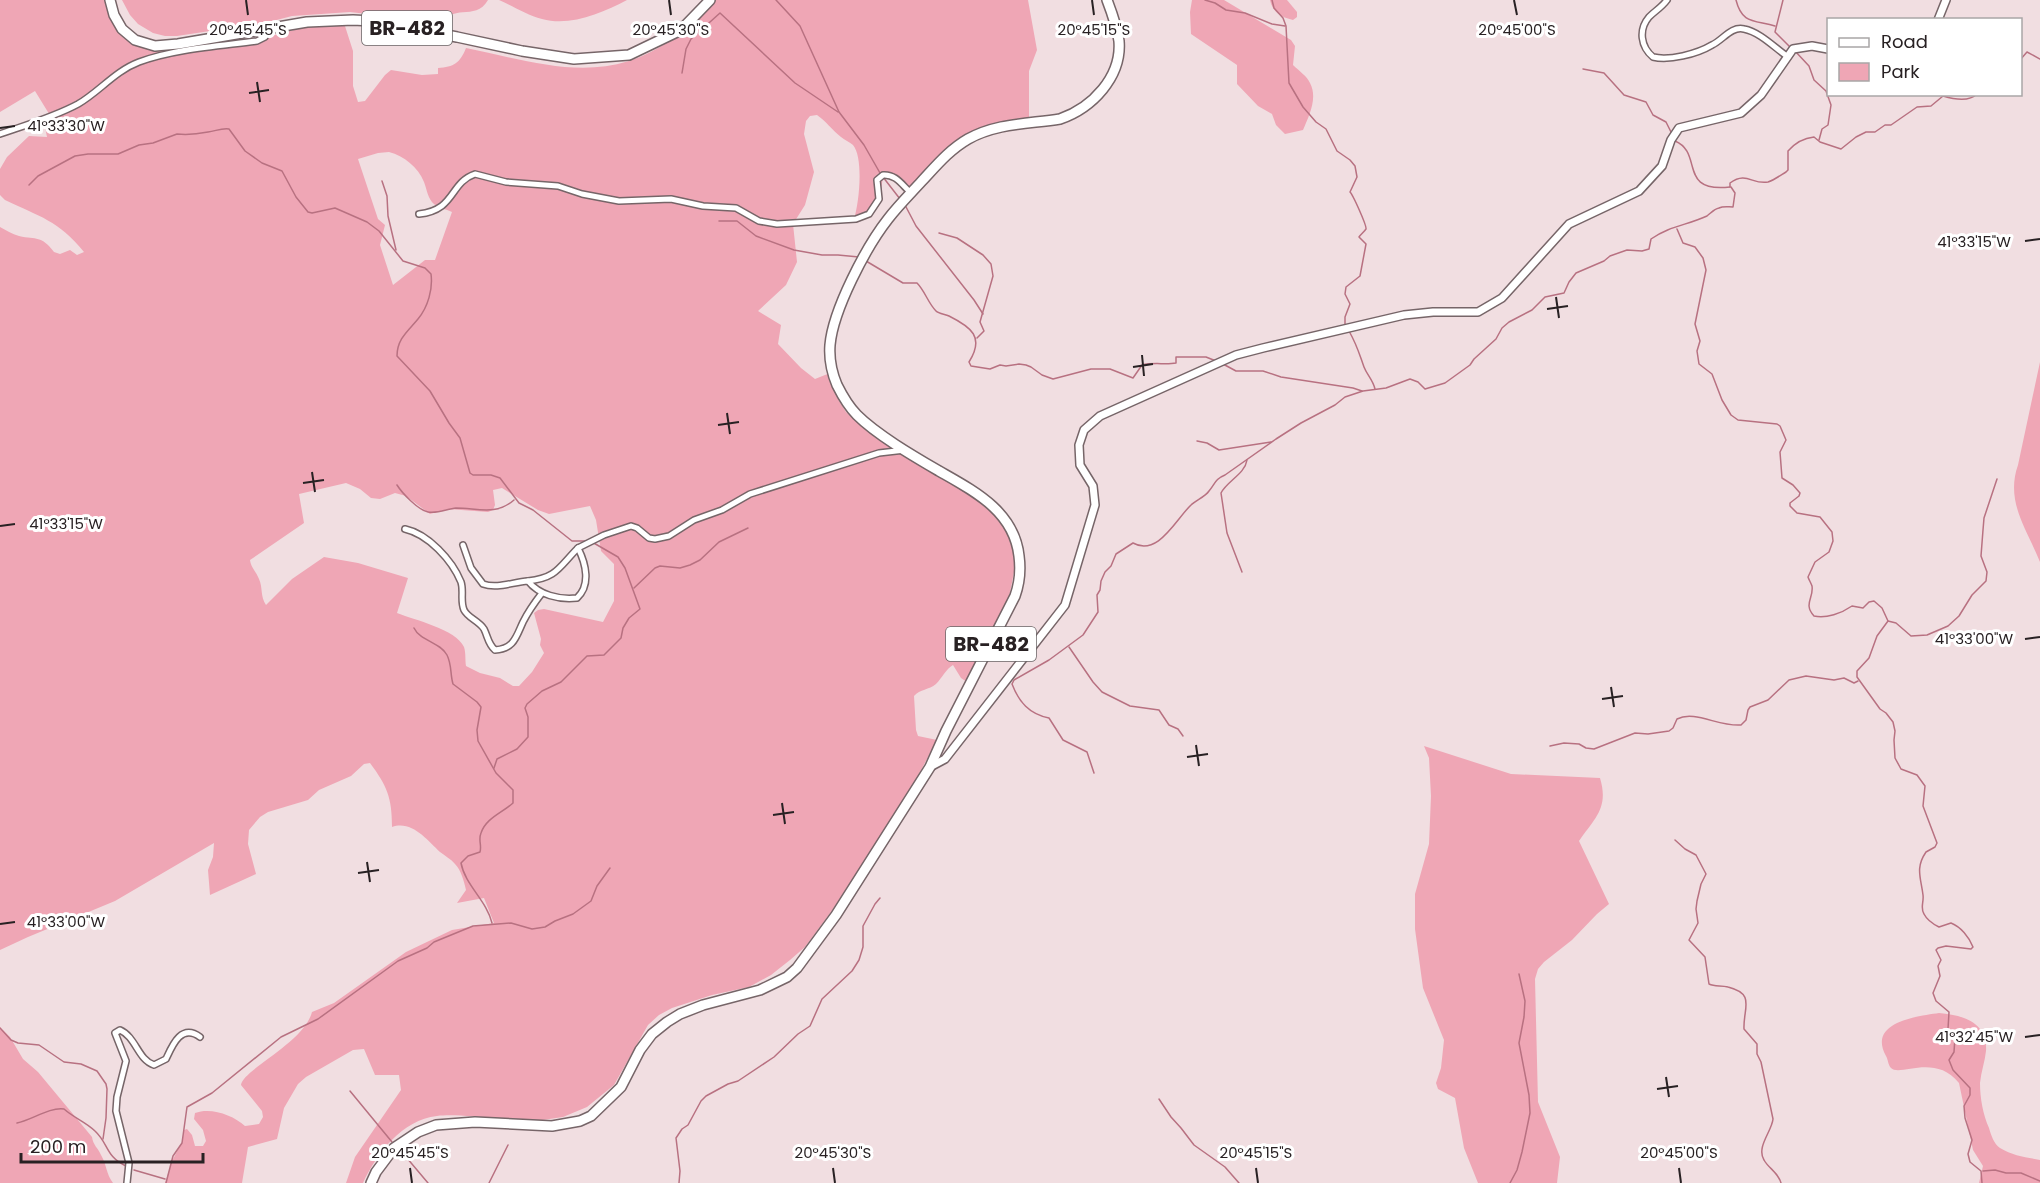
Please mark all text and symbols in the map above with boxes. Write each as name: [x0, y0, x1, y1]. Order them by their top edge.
road number: BR-482: [362, 11, 452, 45]
legend: [1827, 18, 2022, 96]
text: 20°45'45"S: [209, 19, 287, 40]
text: 20°45'30"S: [633, 19, 709, 40]
text: 20°45'15"S: [1058, 19, 1130, 40]
text: 20°45'00"S: [1478, 19, 1556, 40]
text: Road: [1881, 29, 1928, 54]
text: Park: [1881, 59, 1920, 84]
text: 41°33'30"W: [27, 115, 105, 136]
text: 41°33'15"W: [1937, 231, 2011, 252]
text: 41°33'15"W: [29, 513, 103, 534]
road number: BR-482: [946, 627, 1036, 661]
text: 41°33'00"W: [1935, 628, 2014, 649]
text: 41°33'00"W: [27, 911, 106, 932]
text: 41°32'45"W: [1935, 1026, 2013, 1047]
scale bar: [21, 1126, 202, 1164]
text: 200 m: [30, 1134, 86, 1159]
text: 20°45'45"S: [371, 1142, 449, 1163]
text: 20°45'30"S: [795, 1142, 871, 1163]
text: 20°45'15"S: [1220, 1142, 1292, 1163]
text: 20°45'00"S: [1640, 1142, 1718, 1163]

